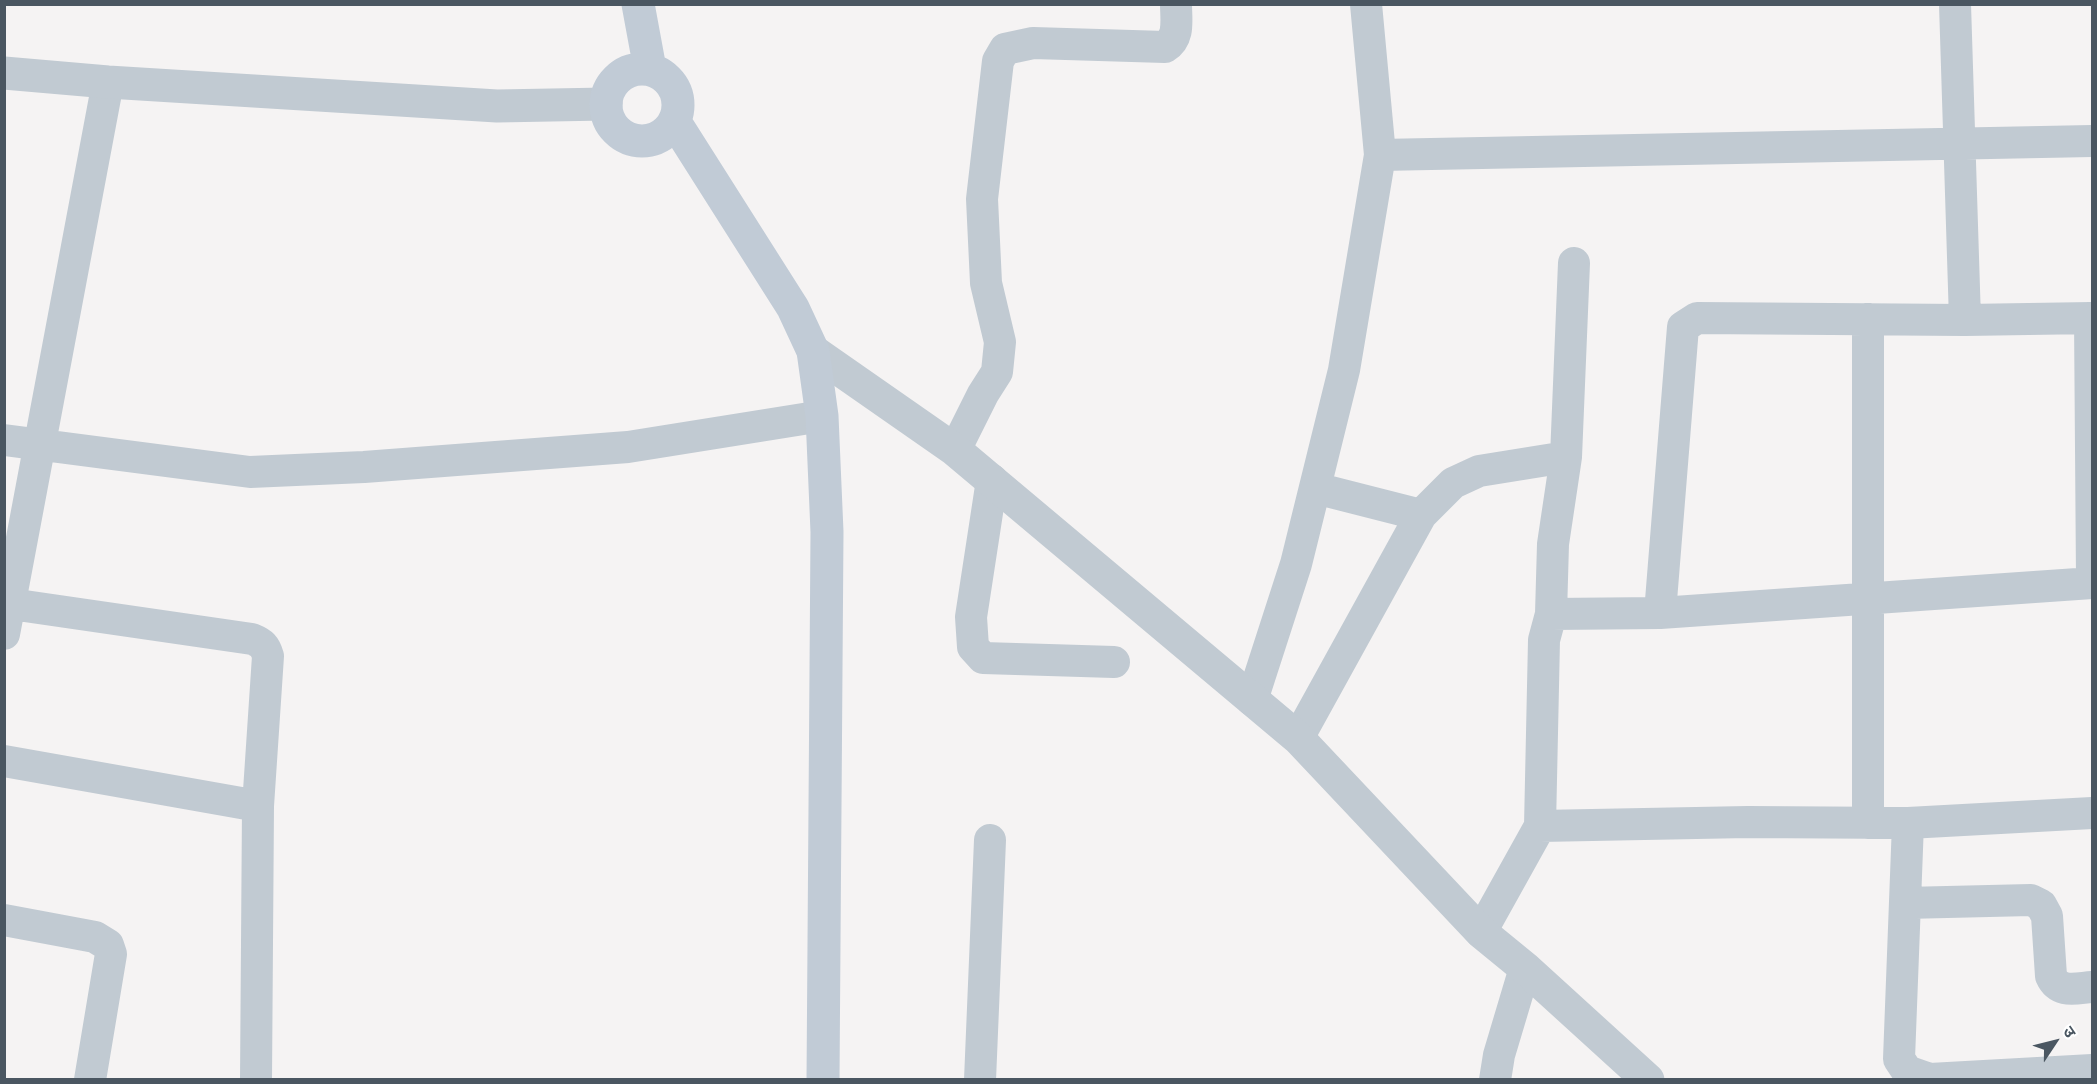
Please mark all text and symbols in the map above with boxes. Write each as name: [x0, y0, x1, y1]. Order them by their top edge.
north arrow: [2025, 1012, 2085, 1072]
text: उ: [2059, 1022, 2081, 1041]

